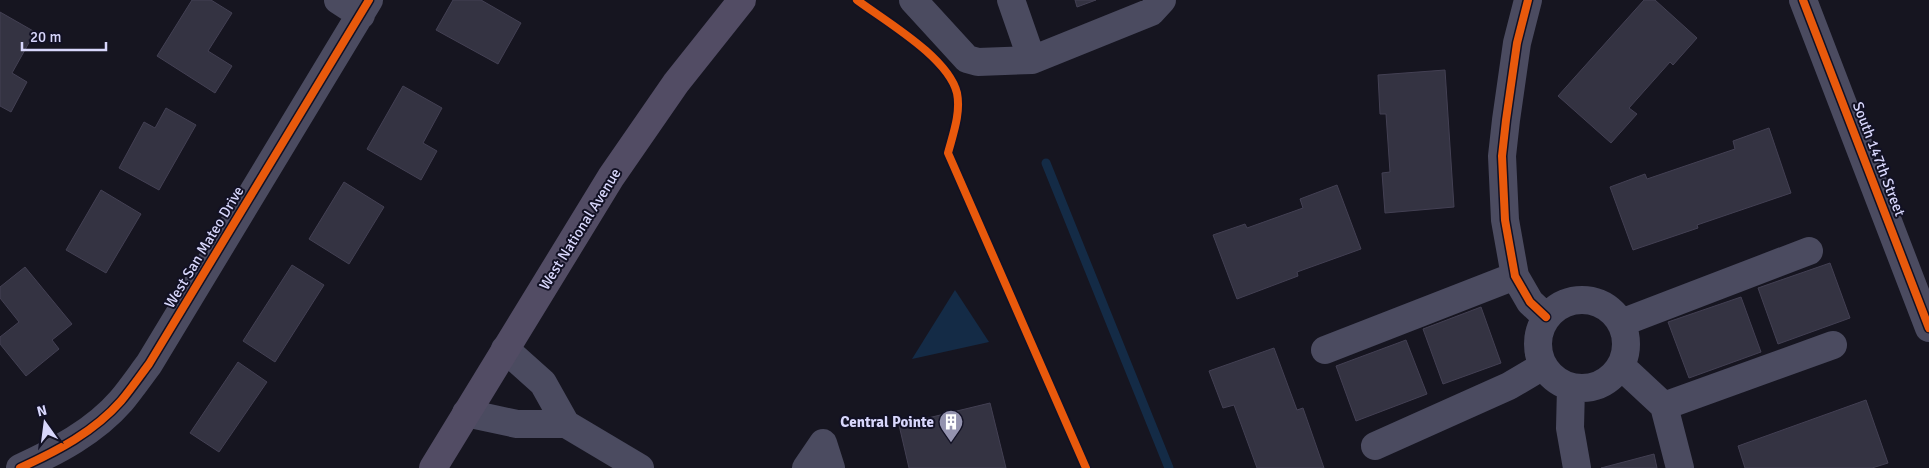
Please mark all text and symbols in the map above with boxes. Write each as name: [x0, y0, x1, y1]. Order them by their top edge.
scale bar: [22, 20, 106, 52]
text: 20 m: [30, 28, 61, 46]
street label: South 147th Street: [1849, 99, 1909, 219]
street label: West National Avenue: [535, 165, 625, 293]
street label: West San Mateo Drive: [160, 183, 248, 311]
north arrow: [20, 398, 70, 448]
text: N: [35, 401, 49, 420]
building icon: Central Pointe: [938, 409, 964, 443]
place label: Central Pointe: [840, 413, 934, 431]

